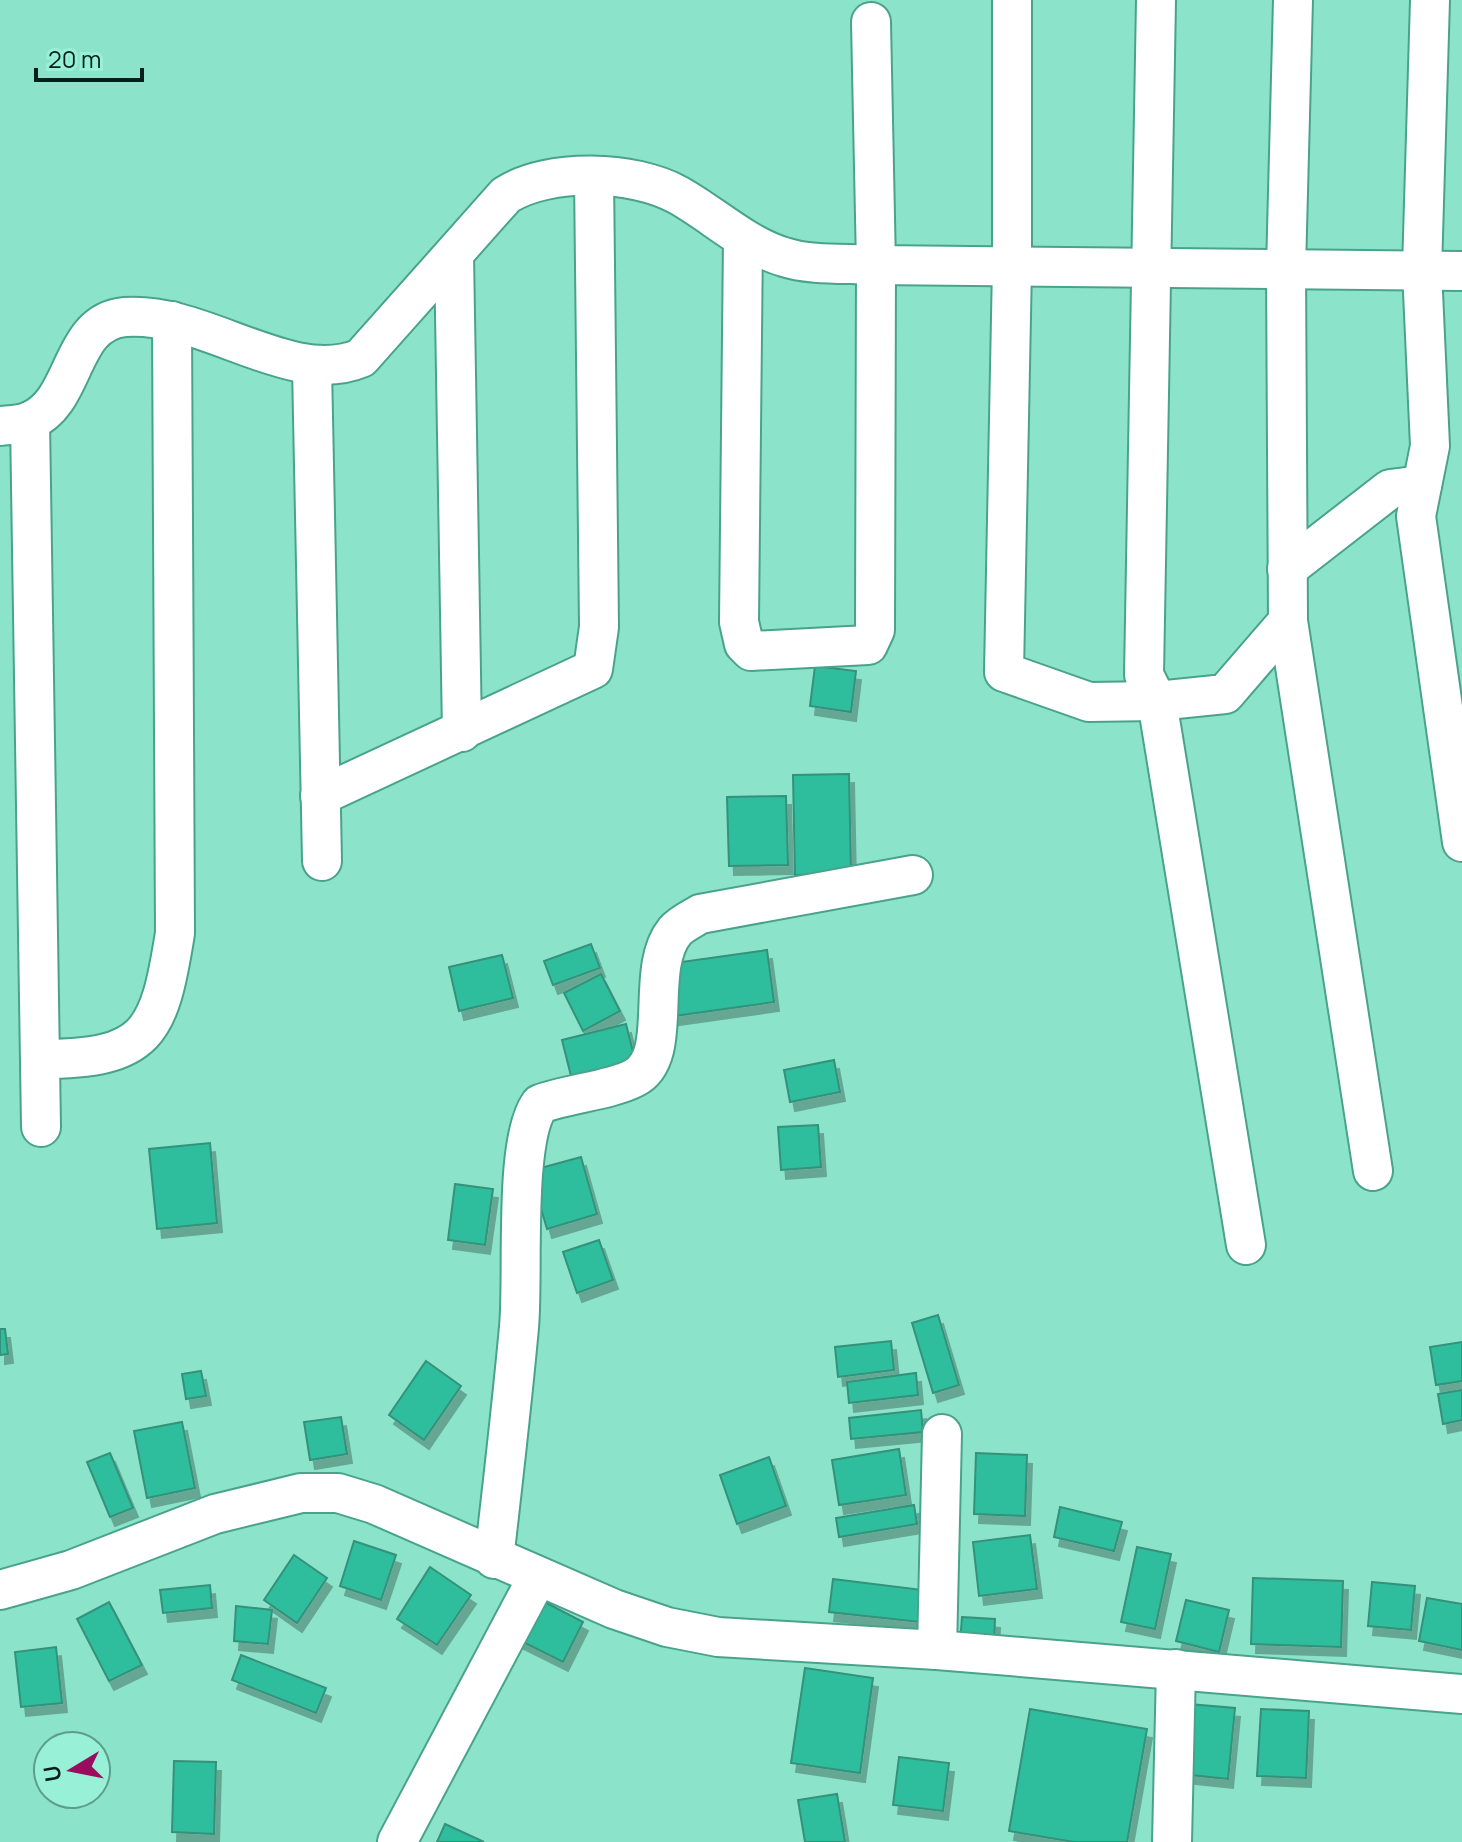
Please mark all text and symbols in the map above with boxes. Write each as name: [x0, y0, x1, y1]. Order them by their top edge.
scale bar: [36, 32, 142, 82]
text: 20 m: [48, 42, 101, 75]
north arrow: [32, 1730, 112, 1810]
text: U: [36, 1763, 68, 1784]

